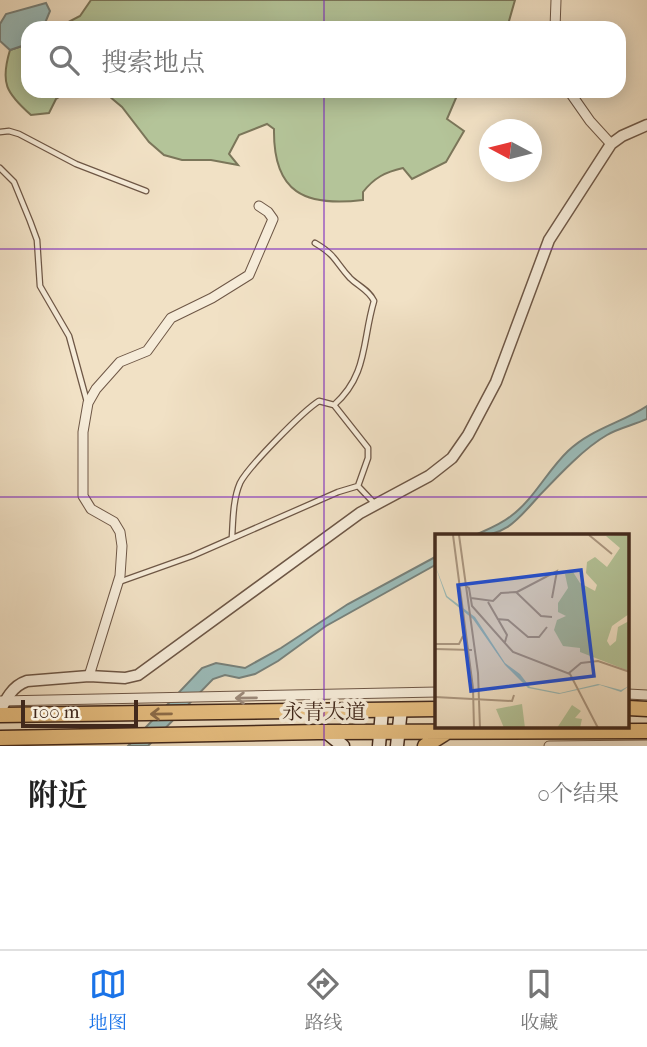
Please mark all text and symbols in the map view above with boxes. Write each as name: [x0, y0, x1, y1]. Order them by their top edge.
search box: [21, 21, 626, 98]
icon: search: [45, 41, 83, 79]
text: 搜索地点: [101, 47, 205, 78]
north arrow: [479, 119, 542, 182]
inset map: [435, 534, 630, 729]
one-way arrow: [235, 691, 258, 705]
scale bar: [21, 697, 138, 729]
street label: 永青大道: [282, 700, 366, 724]
text: 100 m: [32, 701, 80, 723]
one-way arrow: [150, 707, 173, 721]
text: 附近: [28, 778, 88, 813]
text: 0个结果: [537, 780, 619, 807]
tab: 地图: [89, 965, 127, 1034]
tab: 路线: [304, 965, 342, 1034]
tab: 收藏: [520, 965, 558, 1034]

